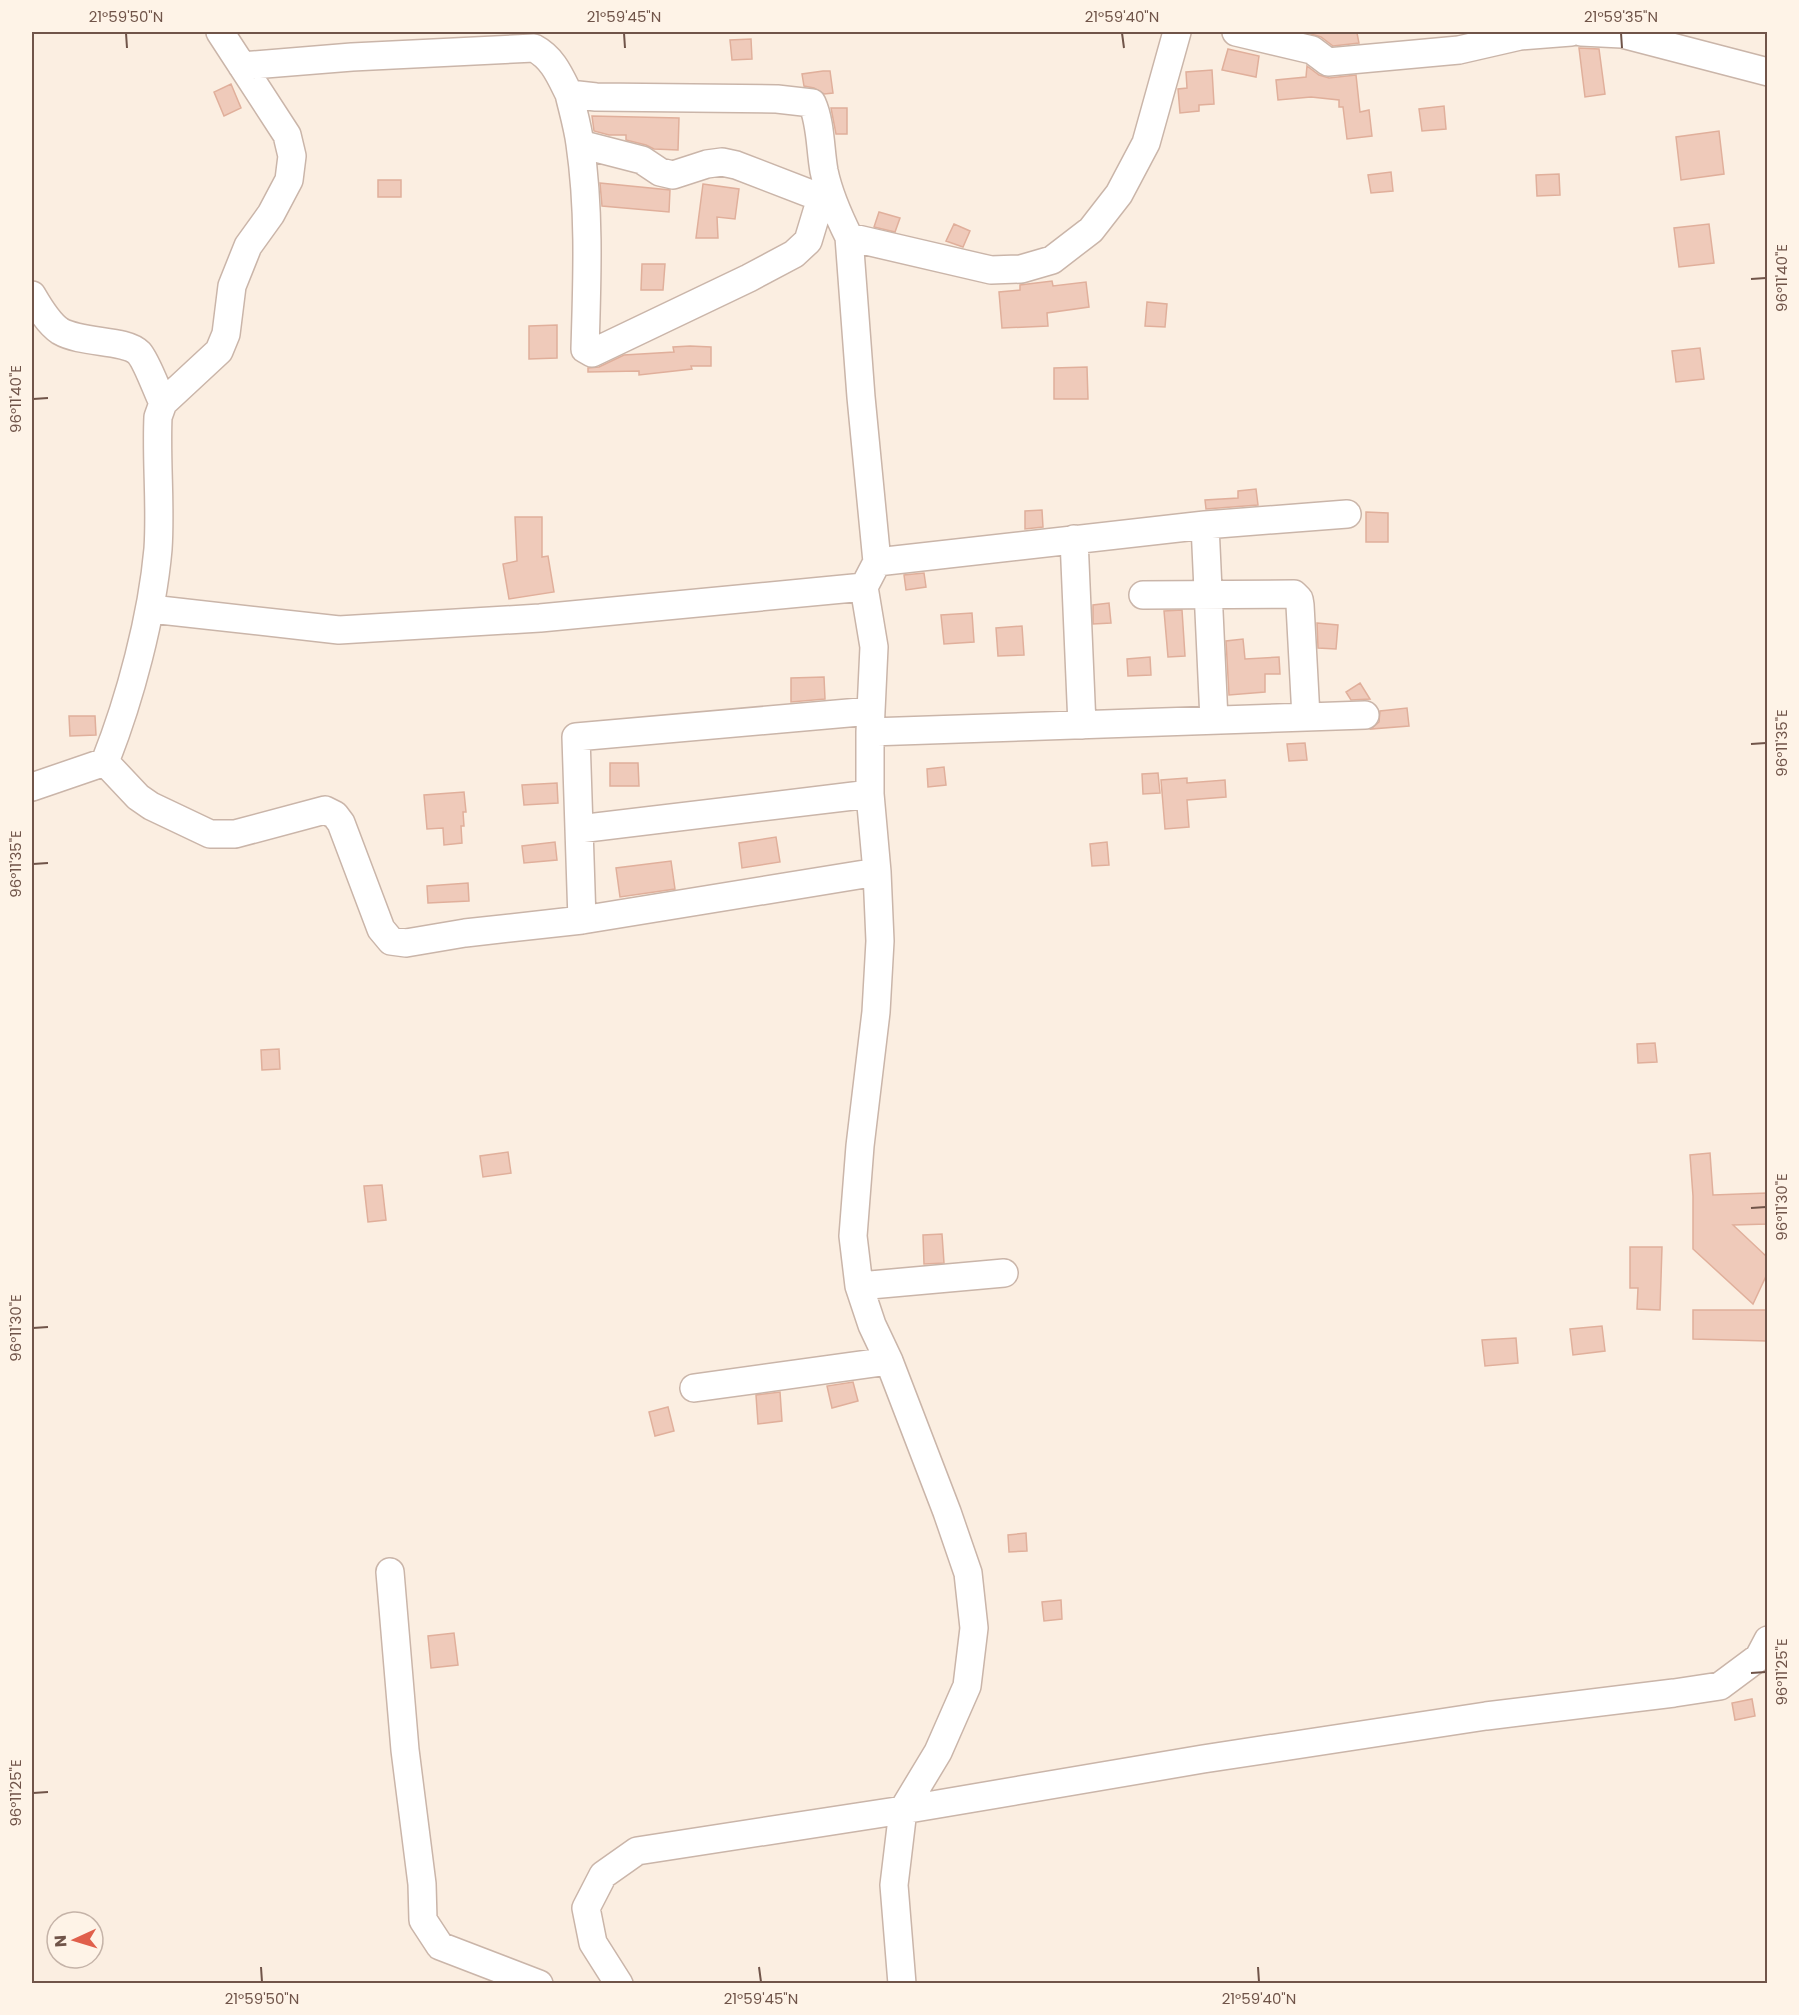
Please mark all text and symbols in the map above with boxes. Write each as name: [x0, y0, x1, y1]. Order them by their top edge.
text: 21°59'50"N: [89, 6, 163, 27]
text: 21°59'45"N: [587, 6, 661, 27]
text: 21°59'40"N: [1085, 6, 1159, 27]
text: 21°59'35"N: [1584, 6, 1658, 27]
text: 96°11'40"E: [1771, 244, 1792, 312]
text: 96°11'40"E: [5, 365, 26, 433]
text: 96°11'35"E: [1771, 709, 1792, 777]
text: 96°11'35"E: [5, 830, 26, 898]
text: 96°11'30"E: [1771, 1173, 1792, 1241]
text: 96°11'30"E: [5, 1294, 26, 1362]
text: 96°11'25"E: [1771, 1638, 1792, 1706]
text: 96°11'25"E: [5, 1759, 26, 1827]
north arrow: [45, 1910, 105, 1970]
text: N: [49, 1934, 72, 1948]
text: 21°59'50"N: [225, 1988, 299, 2009]
text: 21°59'45"N: [724, 1988, 798, 2009]
text: 21°59'40"N: [1222, 1988, 1296, 2009]

